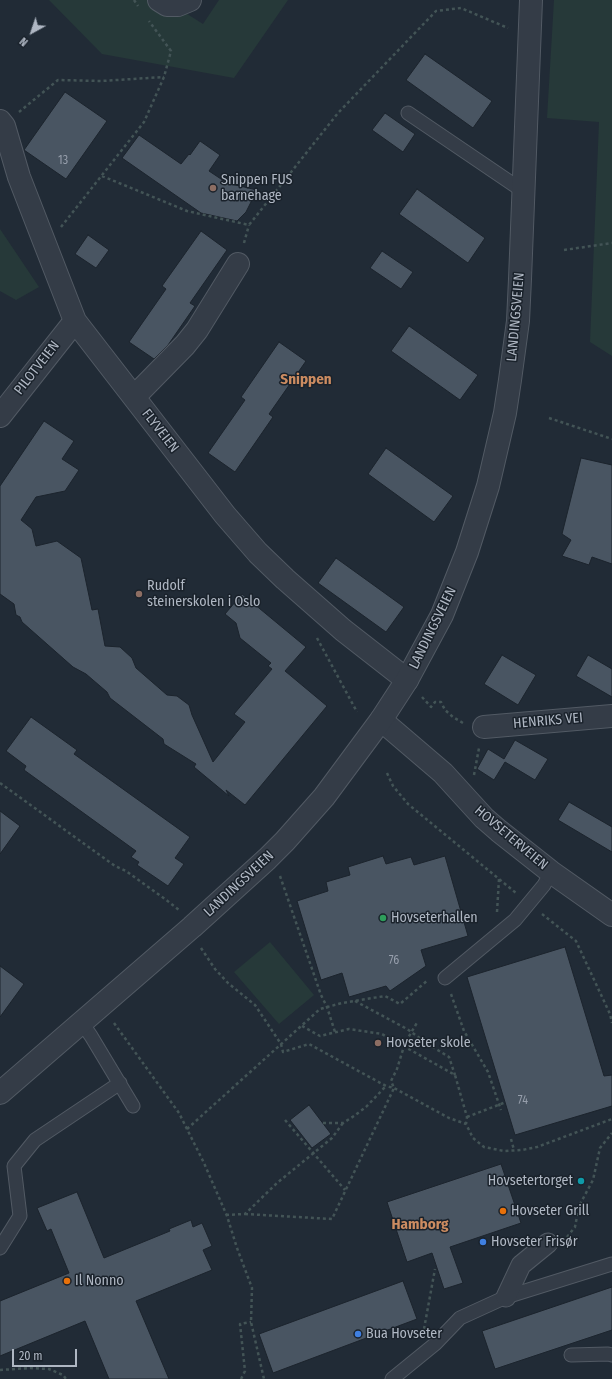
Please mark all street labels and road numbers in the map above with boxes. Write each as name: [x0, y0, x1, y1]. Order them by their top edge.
street label: LANDINGSVEIEN: [504, 272, 528, 362]
street label: PILOTVEIEN: [11, 338, 63, 398]
street label: FLYVEIEN: [138, 406, 182, 456]
street label: LANDINGSVEIEN: [406, 584, 460, 672]
street label: HENRIKS VEI: [513, 710, 583, 732]
street label: HOVSETERVEIEN: [471, 802, 551, 874]
street label: LANDINGSVEIEN: [201, 847, 277, 921]

